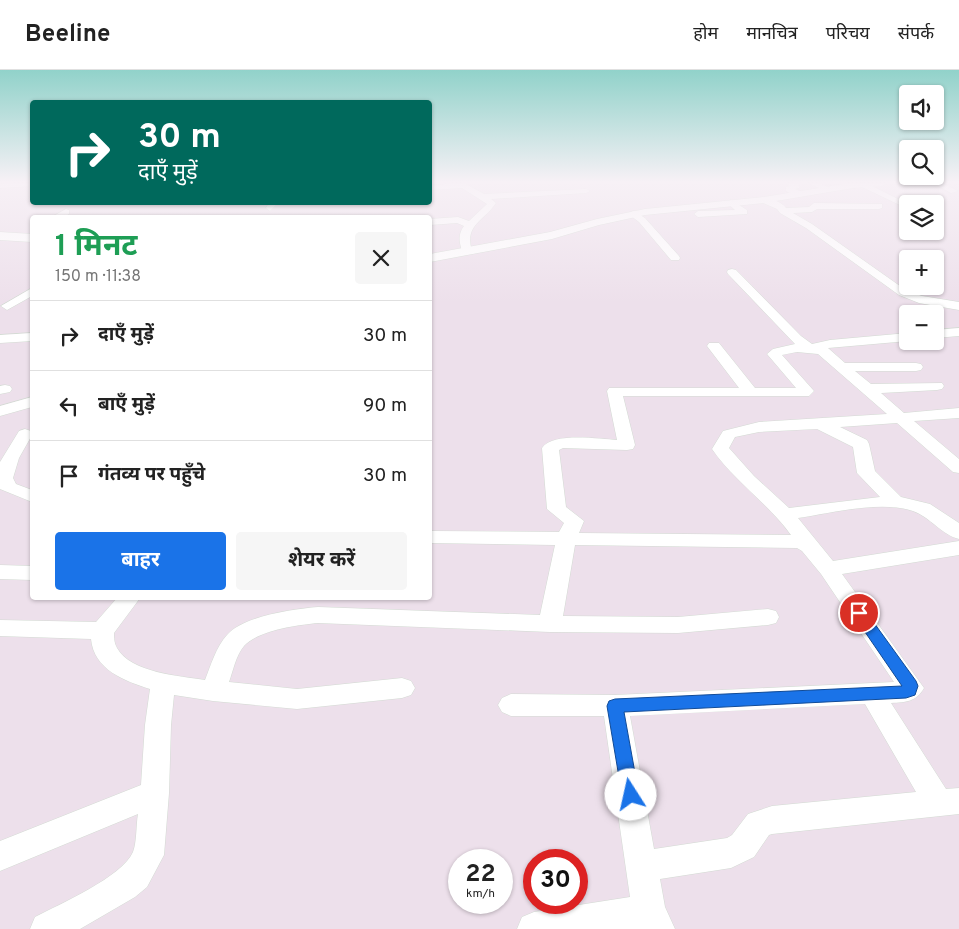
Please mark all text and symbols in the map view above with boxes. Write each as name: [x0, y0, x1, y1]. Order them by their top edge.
text: Beeline: [25, 20, 110, 50]
text: होम: [693, 23, 718, 46]
text: मानचित्र: [746, 23, 798, 46]
text: परिचय: [826, 23, 870, 46]
text: संपर्क: [898, 23, 934, 46]
map controls: [899, 85, 944, 350]
button: sound: [899, 85, 944, 130]
text: 30 m: [138, 116, 221, 160]
icon: right: [55, 120, 120, 185]
button: search: [899, 140, 944, 185]
text: दाएँ मुड़ें: [138, 160, 198, 187]
button: layers: [899, 195, 944, 240]
text: 1 मिनट: [55, 229, 137, 266]
button: close: [355, 232, 407, 284]
button: +: [899, 250, 944, 295]
text: 150 m · 11:38: [55, 267, 141, 287]
button: −: [899, 305, 944, 350]
icon: right: [55, 322, 83, 350]
text: दाएँ मुड़ें: [98, 323, 154, 347]
text: 30 m: [363, 324, 407, 348]
icon: left: [55, 392, 83, 420]
text: बाएँ मुड़ें: [98, 393, 155, 417]
text: 90 m: [363, 394, 407, 418]
icon: arrive: [55, 462, 83, 490]
text: गंतव्य पर पहुँचे: [98, 463, 205, 487]
text: 30 m: [363, 464, 407, 488]
button: बाहर: [55, 532, 226, 590]
button: शेयर करें: [236, 532, 407, 590]
pin: [838, 592, 880, 634]
icon: arrive: [845, 599, 873, 627]
position arrow: [604, 768, 656, 820]
speed limit sign: 30: [523, 849, 588, 914]
text: 22: [465, 859, 496, 891]
text: km/h: [466, 886, 495, 902]

